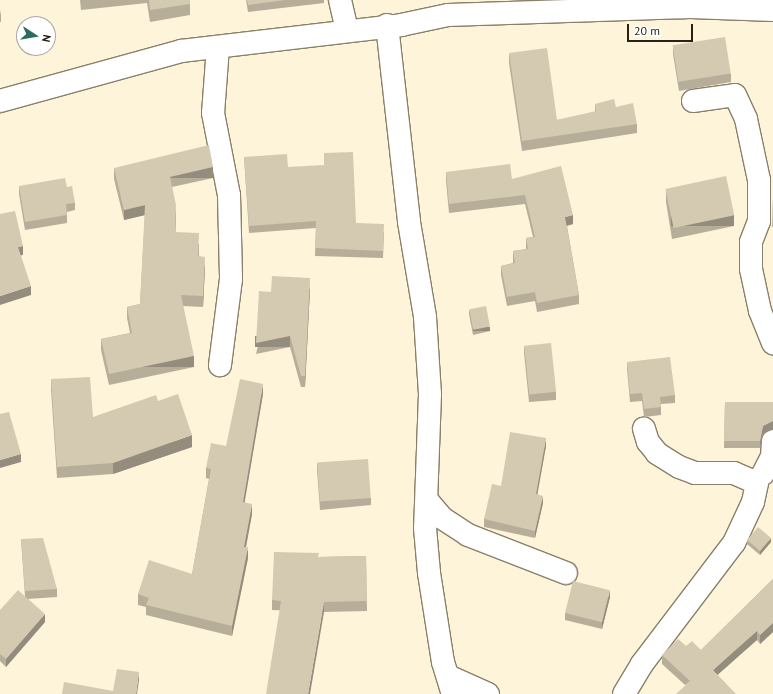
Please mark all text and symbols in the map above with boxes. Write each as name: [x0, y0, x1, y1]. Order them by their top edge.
north arrow: [16, 16, 56, 56]
scale bar: [629, 16, 695, 42]
text: 20 m: [634, 23, 660, 38]
text: N: [39, 33, 54, 43]

